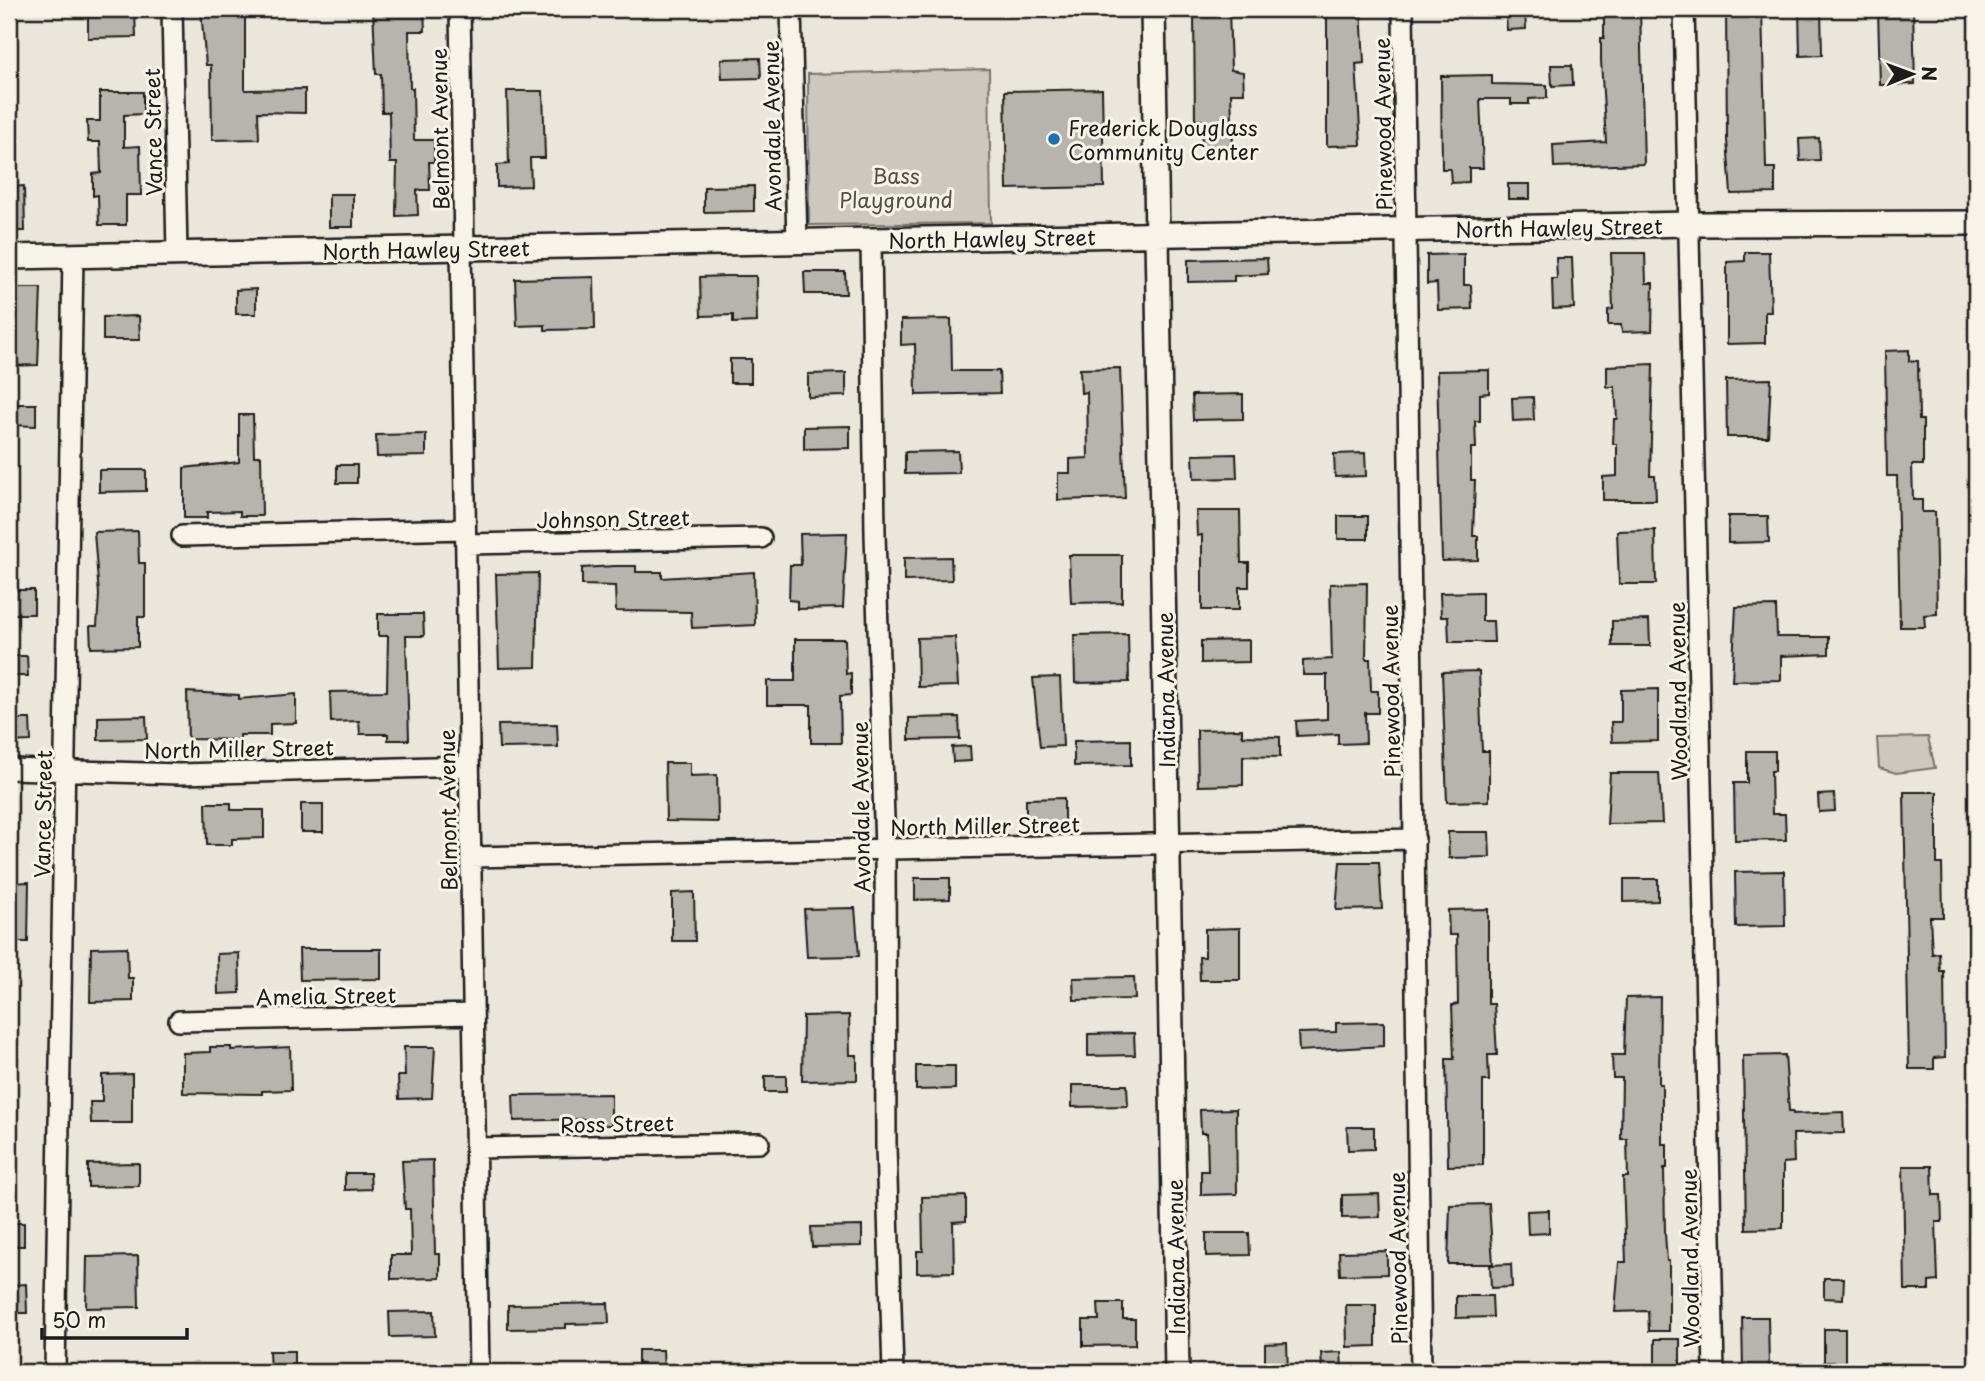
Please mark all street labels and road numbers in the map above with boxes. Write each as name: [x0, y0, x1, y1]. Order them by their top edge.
street label: Pinewood Avenue: [1364, 37, 1400, 211]
street label: Avondale Avenue: [754, 40, 788, 212]
street label: Belmont Avenue: [422, 48, 456, 210]
street label: Vance Street: [135, 68, 169, 196]
street label: North Hawley Street: [1455, 209, 1663, 245]
street label: North Hawley Street: [888, 220, 1096, 256]
street label: North Hawley Street: [322, 231, 530, 267]
street label: Johnson Street: [536, 501, 690, 535]
street label: Woodland Avenue: [1659, 601, 1695, 781]
street label: Pinewood Avenue: [1372, 604, 1408, 778]
street label: Indiana Avenue: [1148, 612, 1182, 768]
street label: Avondale Avenue: [843, 721, 877, 893]
street label: Belmont Avenue: [430, 729, 464, 891]
street label: North Miller Street: [144, 730, 334, 766]
street label: Vance Street: [25, 750, 59, 878]
street label: North Miller Street: [890, 807, 1080, 843]
street label: Amelia Street: [256, 978, 396, 1012]
street label: Ross Street: [560, 1106, 674, 1140]
street label: Woodland Avenue: [1671, 1168, 1707, 1348]
street label: Pinewood Avenue: [1379, 1171, 1415, 1345]
street label: Indiana Avenue: [1158, 1179, 1192, 1335]

